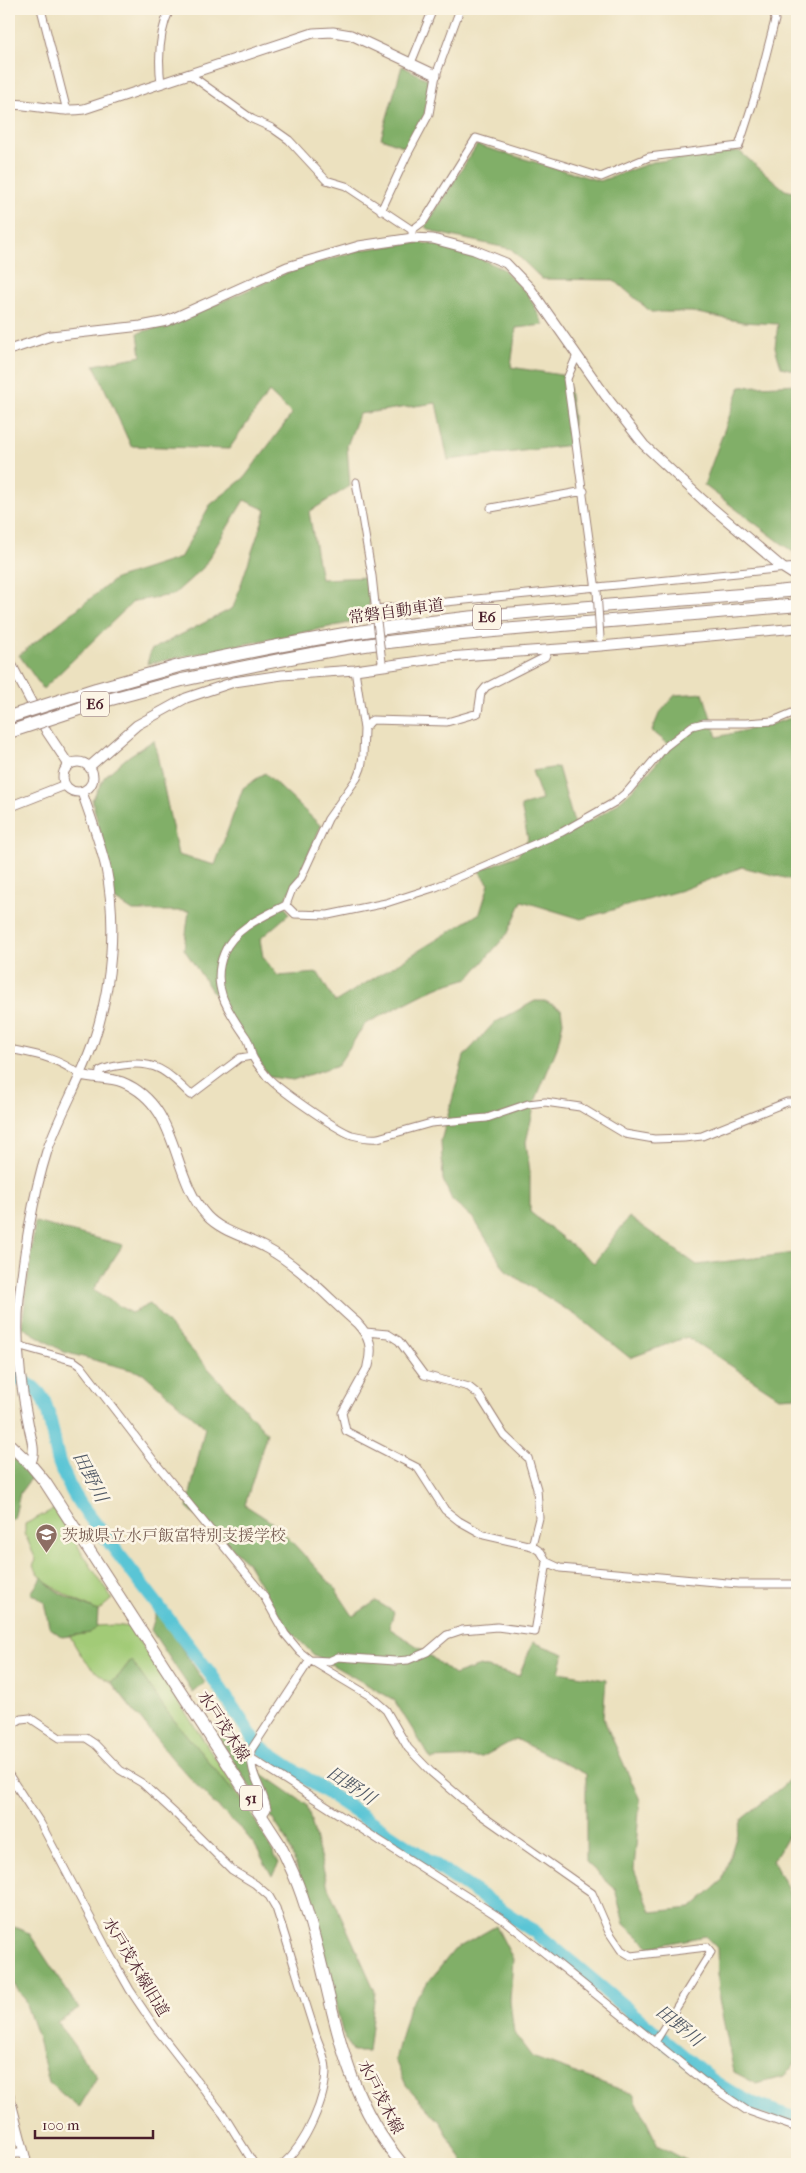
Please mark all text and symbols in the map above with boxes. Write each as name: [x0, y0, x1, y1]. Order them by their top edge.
street label: 常磐自動車道: [347, 595, 445, 627]
road number: E6: [473, 604, 501, 630]
road number: E6: [81, 692, 109, 716]
water label: 田野川: [68, 1448, 113, 1508]
school or university icon: 茨城県立水戸飯富特別支援学校: [34, 1523, 58, 1554]
place label: 茨城県立水戸飯富特別支援学校: [62, 1526, 286, 1545]
street label: 水戸茂木線: [194, 1687, 254, 1765]
water label: 田野川: [323, 1762, 381, 1811]
road number: 51: [240, 1786, 262, 1810]
street label: 水戸茂木線旧道: [99, 1914, 173, 2020]
water label: 田野川: [651, 2001, 708, 2052]
street label: 水戸茂木線: [354, 2057, 408, 2137]
scale bar: [35, 2108, 152, 2140]
text: 100 m: [42, 2116, 80, 2134]

